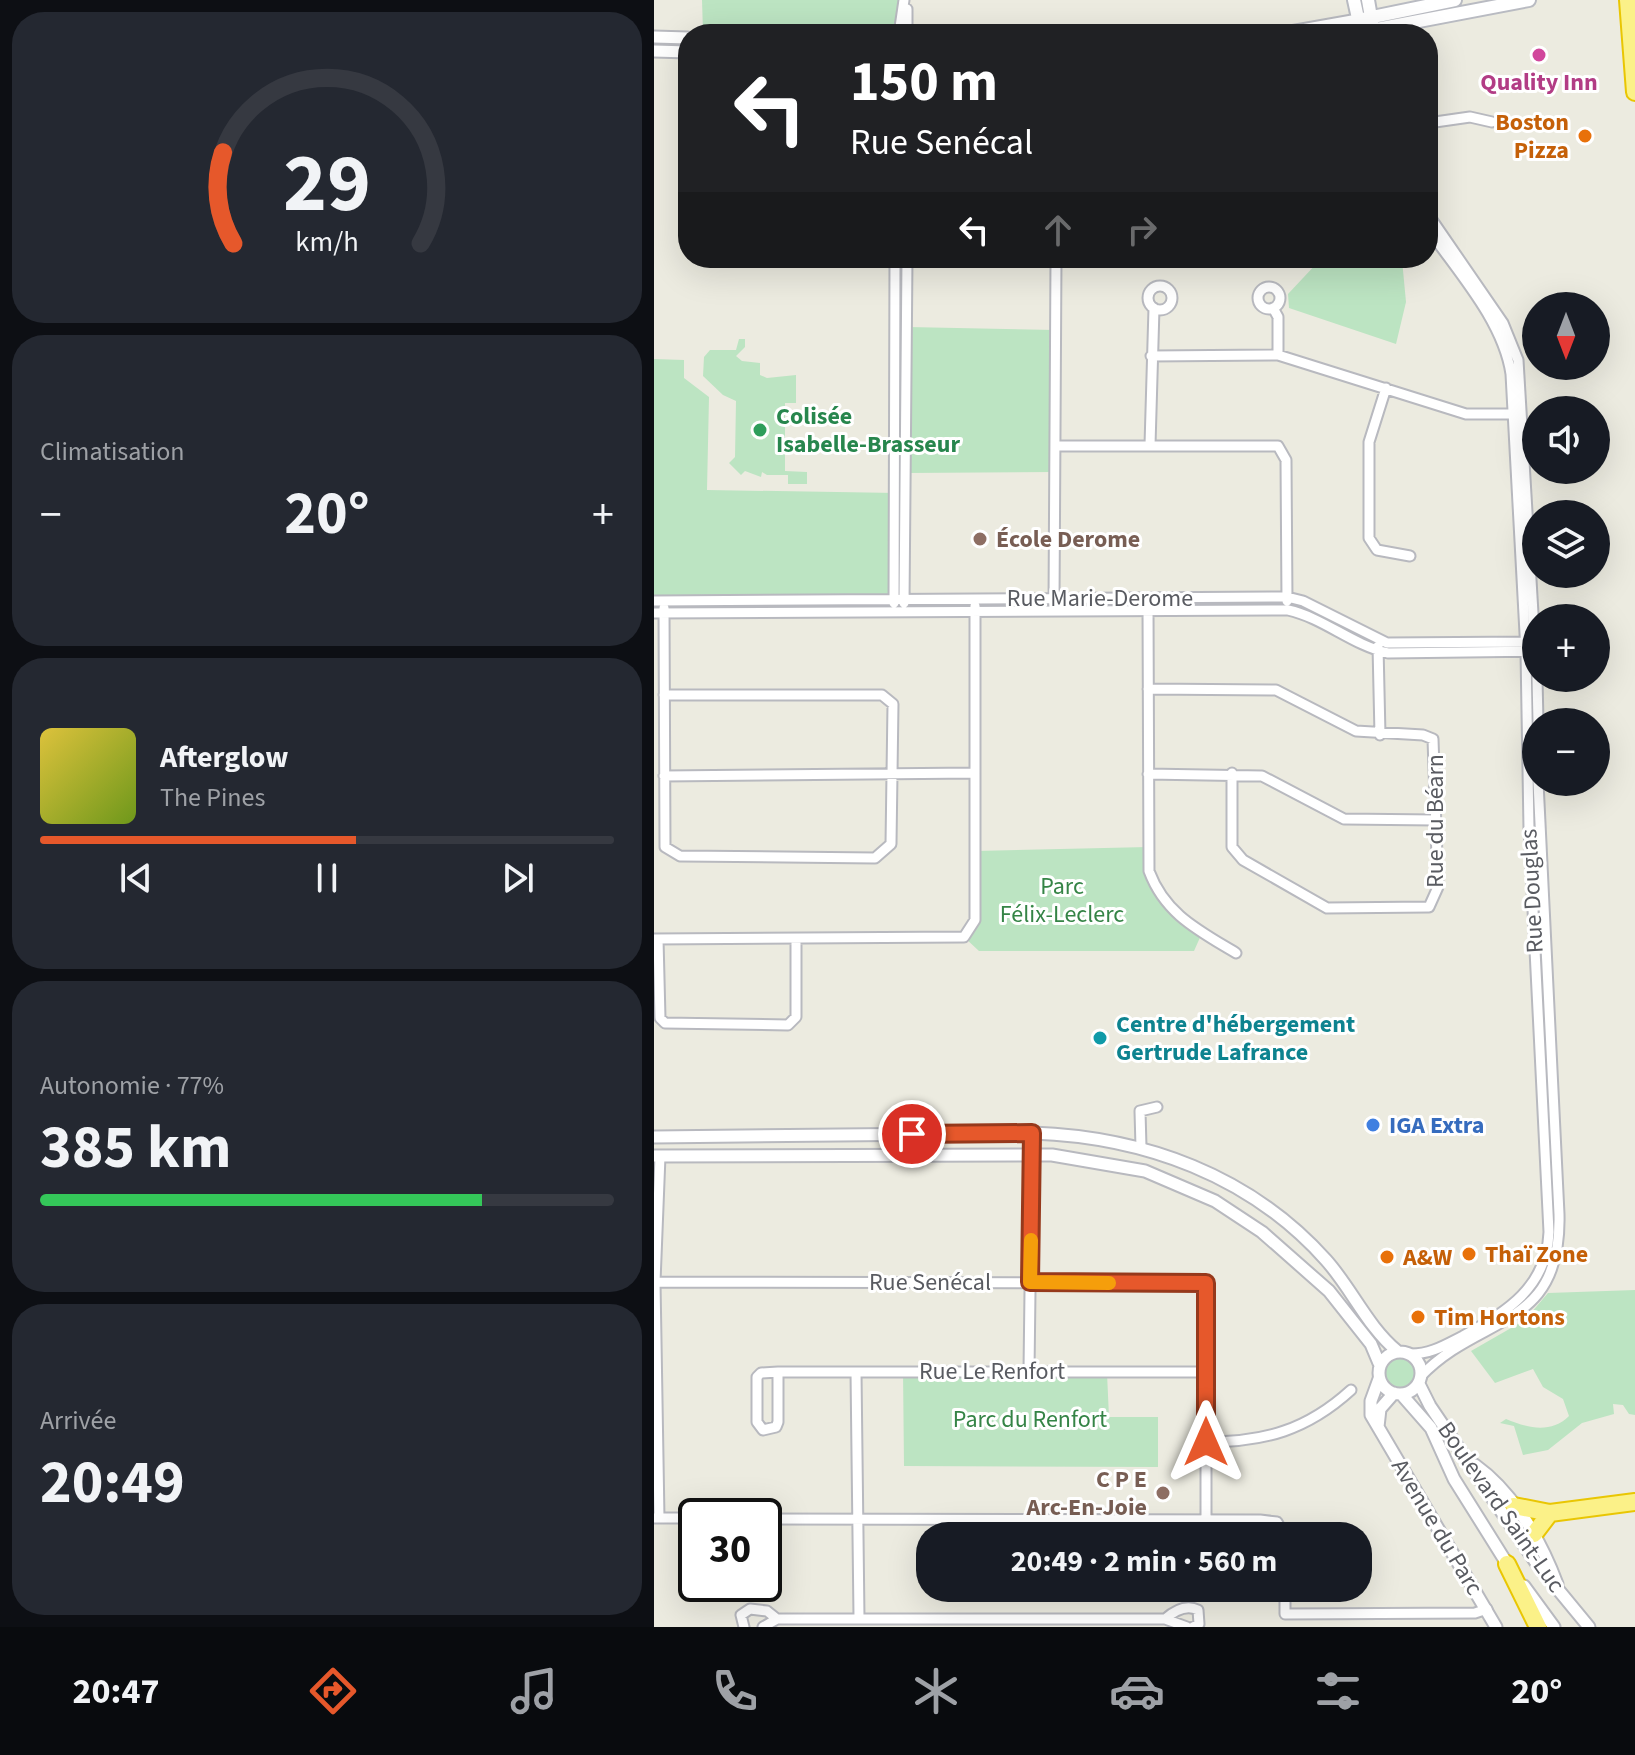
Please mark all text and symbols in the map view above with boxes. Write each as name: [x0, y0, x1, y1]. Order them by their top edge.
text: 150 m: [850, 43, 998, 122]
marker: Quality Inn: [1530, 46, 1548, 64]
icon: left: [718, 56, 822, 160]
place label: Quality Inn: [1480, 65, 1598, 100]
place label: Boston Pizza: [1495, 105, 1569, 168]
text: Rue Senécal: [850, 117, 1033, 168]
text: 29: [283, 124, 371, 242]
marker: Boston Pizza: [1576, 127, 1594, 145]
icon: left: [952, 208, 996, 252]
icon: ahead: [1036, 208, 1080, 252]
icon: right: [1120, 208, 1164, 252]
text: km/h: [295, 222, 359, 262]
north arrow: [1522, 292, 1610, 380]
map controls: [1522, 292, 1610, 796]
button: sound: [1522, 396, 1610, 484]
place label: Colisée Isabelle-Brasseur: [776, 399, 960, 462]
marker: Colisée Isabelle-Brasseur: [751, 421, 769, 439]
text: Climatisation: [40, 433, 185, 470]
text: 20°: [284, 472, 370, 557]
text: −: [40, 484, 62, 547]
text: +: [592, 484, 614, 547]
button: layers: [1522, 500, 1610, 588]
place label: École Derome: [996, 522, 1140, 557]
marker: École Derome: [971, 530, 989, 548]
street label: Rue Marie-Derome: [1007, 581, 1193, 616]
button: +: [1522, 604, 1610, 692]
button: −: [1522, 708, 1610, 796]
text: Afterglow: [160, 736, 288, 779]
street label: Rue du Béarn: [1418, 754, 1453, 888]
text: The Pines: [160, 779, 265, 816]
street label: Rue Douglas: [1511, 828, 1553, 954]
icon: previous: [114, 856, 158, 900]
icon: pause: [305, 856, 349, 900]
icon: next: [496, 856, 540, 900]
park label: Parc Félix-Leclerc: [1000, 869, 1124, 932]
place label: Centre d'hébergement Gertrude Lafrance: [1116, 1007, 1355, 1070]
marker: Centre d'hébergement Gertrude Lafrance: [1091, 1029, 1109, 1047]
text: Autonomie · 77%: [40, 1067, 224, 1104]
pin: [878, 1100, 946, 1168]
text: 385 km: [40, 1106, 231, 1191]
place label: IGA Extra: [1389, 1108, 1484, 1143]
icon: arrive: [890, 1112, 934, 1156]
marker: IGA Extra: [1364, 1116, 1382, 1134]
place label: Thaï Zone: [1485, 1237, 1588, 1272]
place label: A&W: [1402, 1240, 1453, 1275]
marker: Thaï Zone: [1460, 1245, 1478, 1263]
marker: A&W: [1378, 1248, 1396, 1266]
street label: Rue Senécal: [869, 1265, 991, 1300]
place label: Tim Hortons: [1434, 1300, 1565, 1335]
marker: Tim Hortons: [1409, 1308, 1427, 1326]
street label: Rue Le Renfort: [919, 1354, 1065, 1389]
position arrow: [1164, 1400, 1248, 1484]
text: Arrivée: [40, 1402, 116, 1439]
park label: Parc du Renfort: [953, 1402, 1107, 1437]
street label: Boulevard Saint-Luc: [1429, 1414, 1573, 1600]
text: 20:49: [40, 1441, 185, 1526]
street label: Avenue du Parc: [1382, 1452, 1492, 1602]
place label: C P E Arc-En-Joie: [1026, 1462, 1147, 1525]
marker: C P E Arc-En-Joie: [1154, 1484, 1172, 1502]
speed limit sign: 30: [678, 1498, 782, 1602]
text: 20:49 · 2 min · 560 m: [1011, 1540, 1277, 1583]
icon: directions: [305, 1663, 361, 1719]
icon: music: [506, 1663, 562, 1719]
icon: phone: [707, 1663, 763, 1719]
icon: climate: [908, 1663, 964, 1719]
icon: car: [1109, 1663, 1165, 1719]
icon: filters: [1310, 1663, 1366, 1719]
text: 20:47: [73, 1666, 159, 1717]
text: 20°: [1511, 1666, 1562, 1717]

